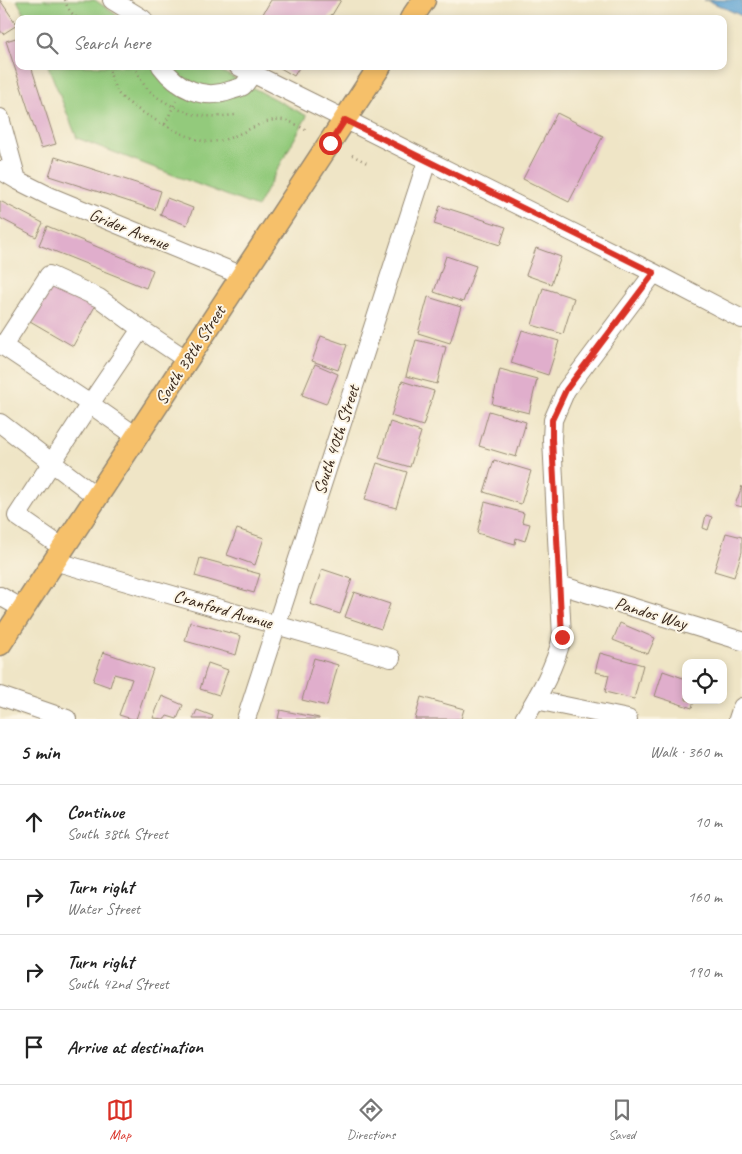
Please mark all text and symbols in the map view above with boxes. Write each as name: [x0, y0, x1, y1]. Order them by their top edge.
search box: [15, 15, 727, 70]
icon: search: [33, 29, 61, 57]
text: Search here: [73, 31, 150, 55]
route start: [319, 132, 342, 155]
street label: Grider Avenue: [86, 203, 173, 255]
street label: South 38th Street: [150, 300, 231, 409]
street label: South 40th Street: [308, 381, 365, 497]
street label: Cranford Avenue: [171, 584, 276, 634]
street label: Pandos Way: [612, 592, 691, 635]
route end: [551, 626, 574, 649]
map controls: [682, 659, 727, 704]
button: locate: [682, 659, 727, 704]
text: 5 min: [20, 739, 60, 765]
text: Walk · 360 m: [650, 742, 722, 762]
text: Continue: [67, 800, 124, 824]
icon: ahead: [20, 808, 48, 836]
text: 10 m: [695, 812, 722, 832]
text: South 38th Street: [67, 824, 168, 844]
text: Turn right: [67, 875, 134, 899]
icon: right: [20, 883, 48, 911]
text: 160 m: [688, 887, 722, 907]
text: Water Street: [67, 899, 140, 919]
text: Turn right: [67, 950, 134, 974]
icon: right: [20, 958, 48, 986]
text: 190 m: [688, 962, 722, 982]
text: South 42nd Street: [67, 974, 169, 994]
icon: arrive: [20, 1033, 48, 1061]
text: Arrive at destination: [67, 1035, 203, 1059]
tab: Map: [106, 1096, 134, 1143]
tab: Directions: [347, 1096, 395, 1143]
tab: Saved: [608, 1096, 636, 1143]

